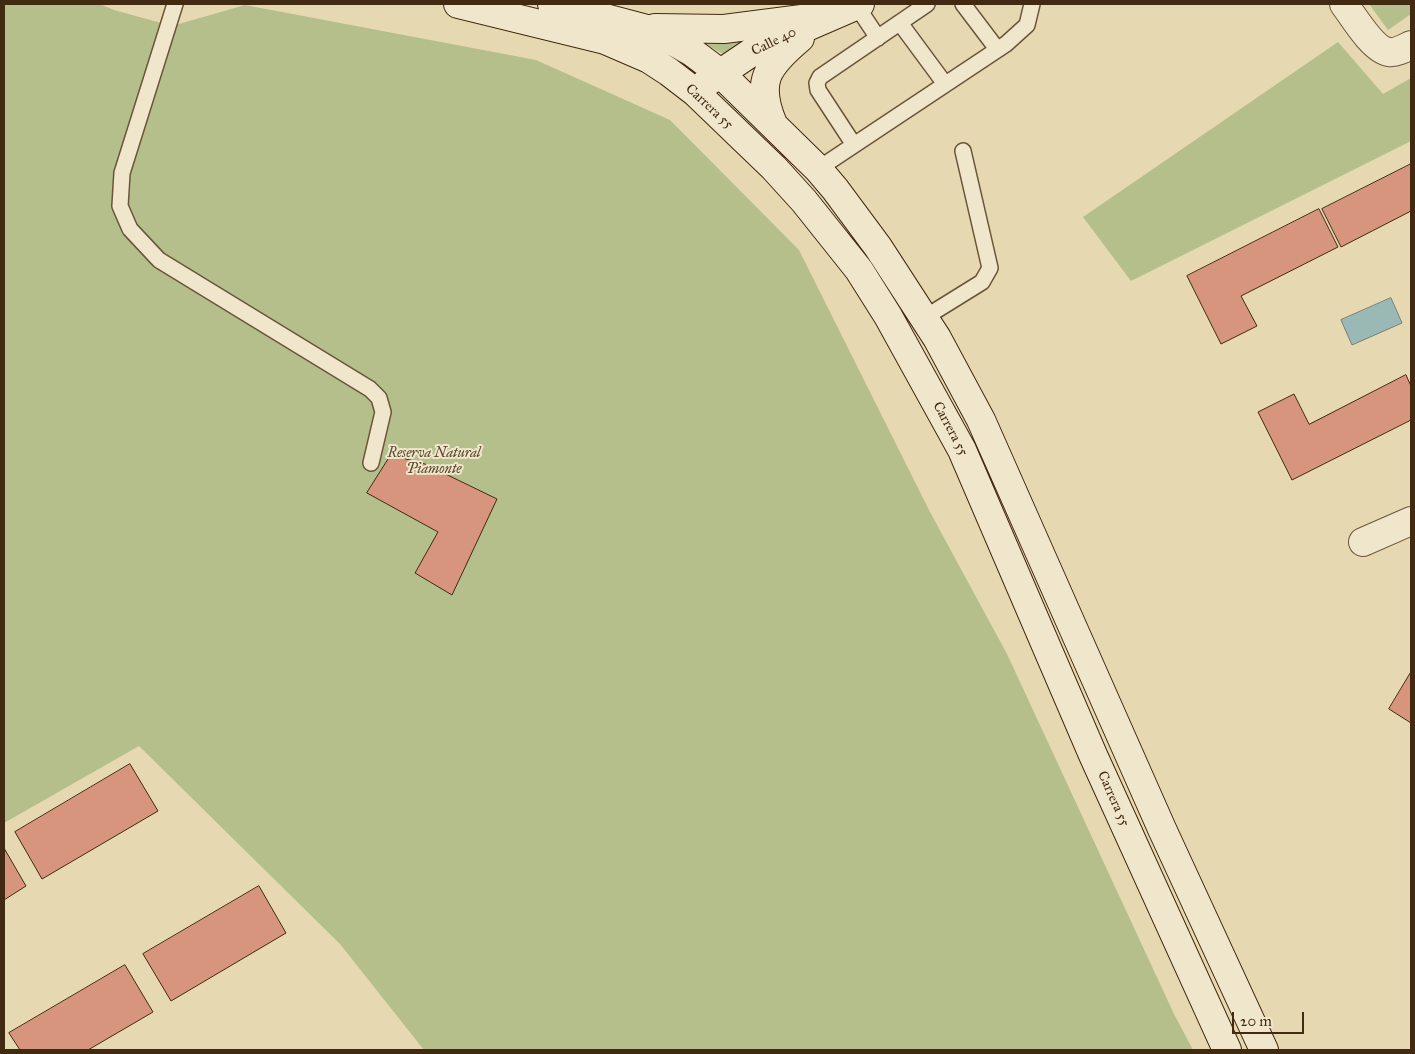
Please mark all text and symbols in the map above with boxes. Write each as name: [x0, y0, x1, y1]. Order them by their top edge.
street label: Calle 40: [749, 24, 799, 60]
street label: Carrera 55: [682, 81, 736, 133]
street label: Carrera 55: [929, 399, 971, 459]
park label: Reserva Natural Piamonte: [387, 446, 481, 478]
street label: Carrera 55: [1093, 769, 1133, 829]
scale bar: [1235, 1002, 1308, 1034]
text: 20 m: [1240, 1012, 1272, 1030]

